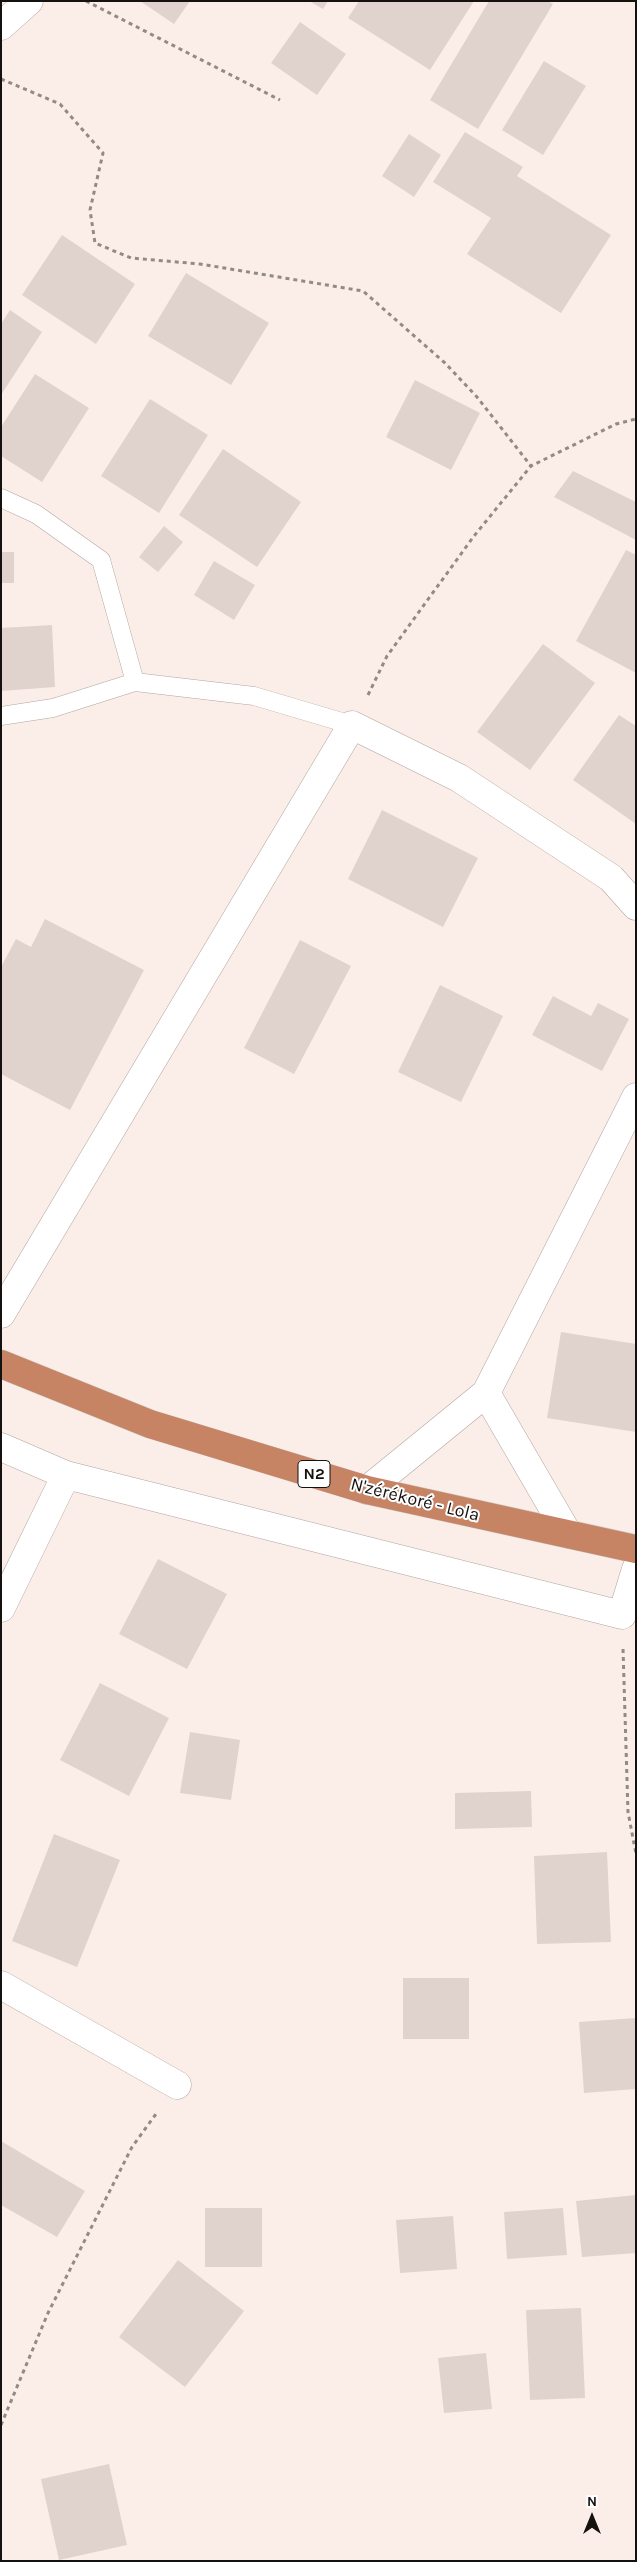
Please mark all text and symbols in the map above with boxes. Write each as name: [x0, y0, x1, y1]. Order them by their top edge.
road number: N2: [298, 1460, 330, 1488]
street label: N'zérékoré - Lola: [348, 1474, 482, 1526]
north arrow: [567, 2492, 617, 2542]
text: N: [587, 2493, 597, 2510]

